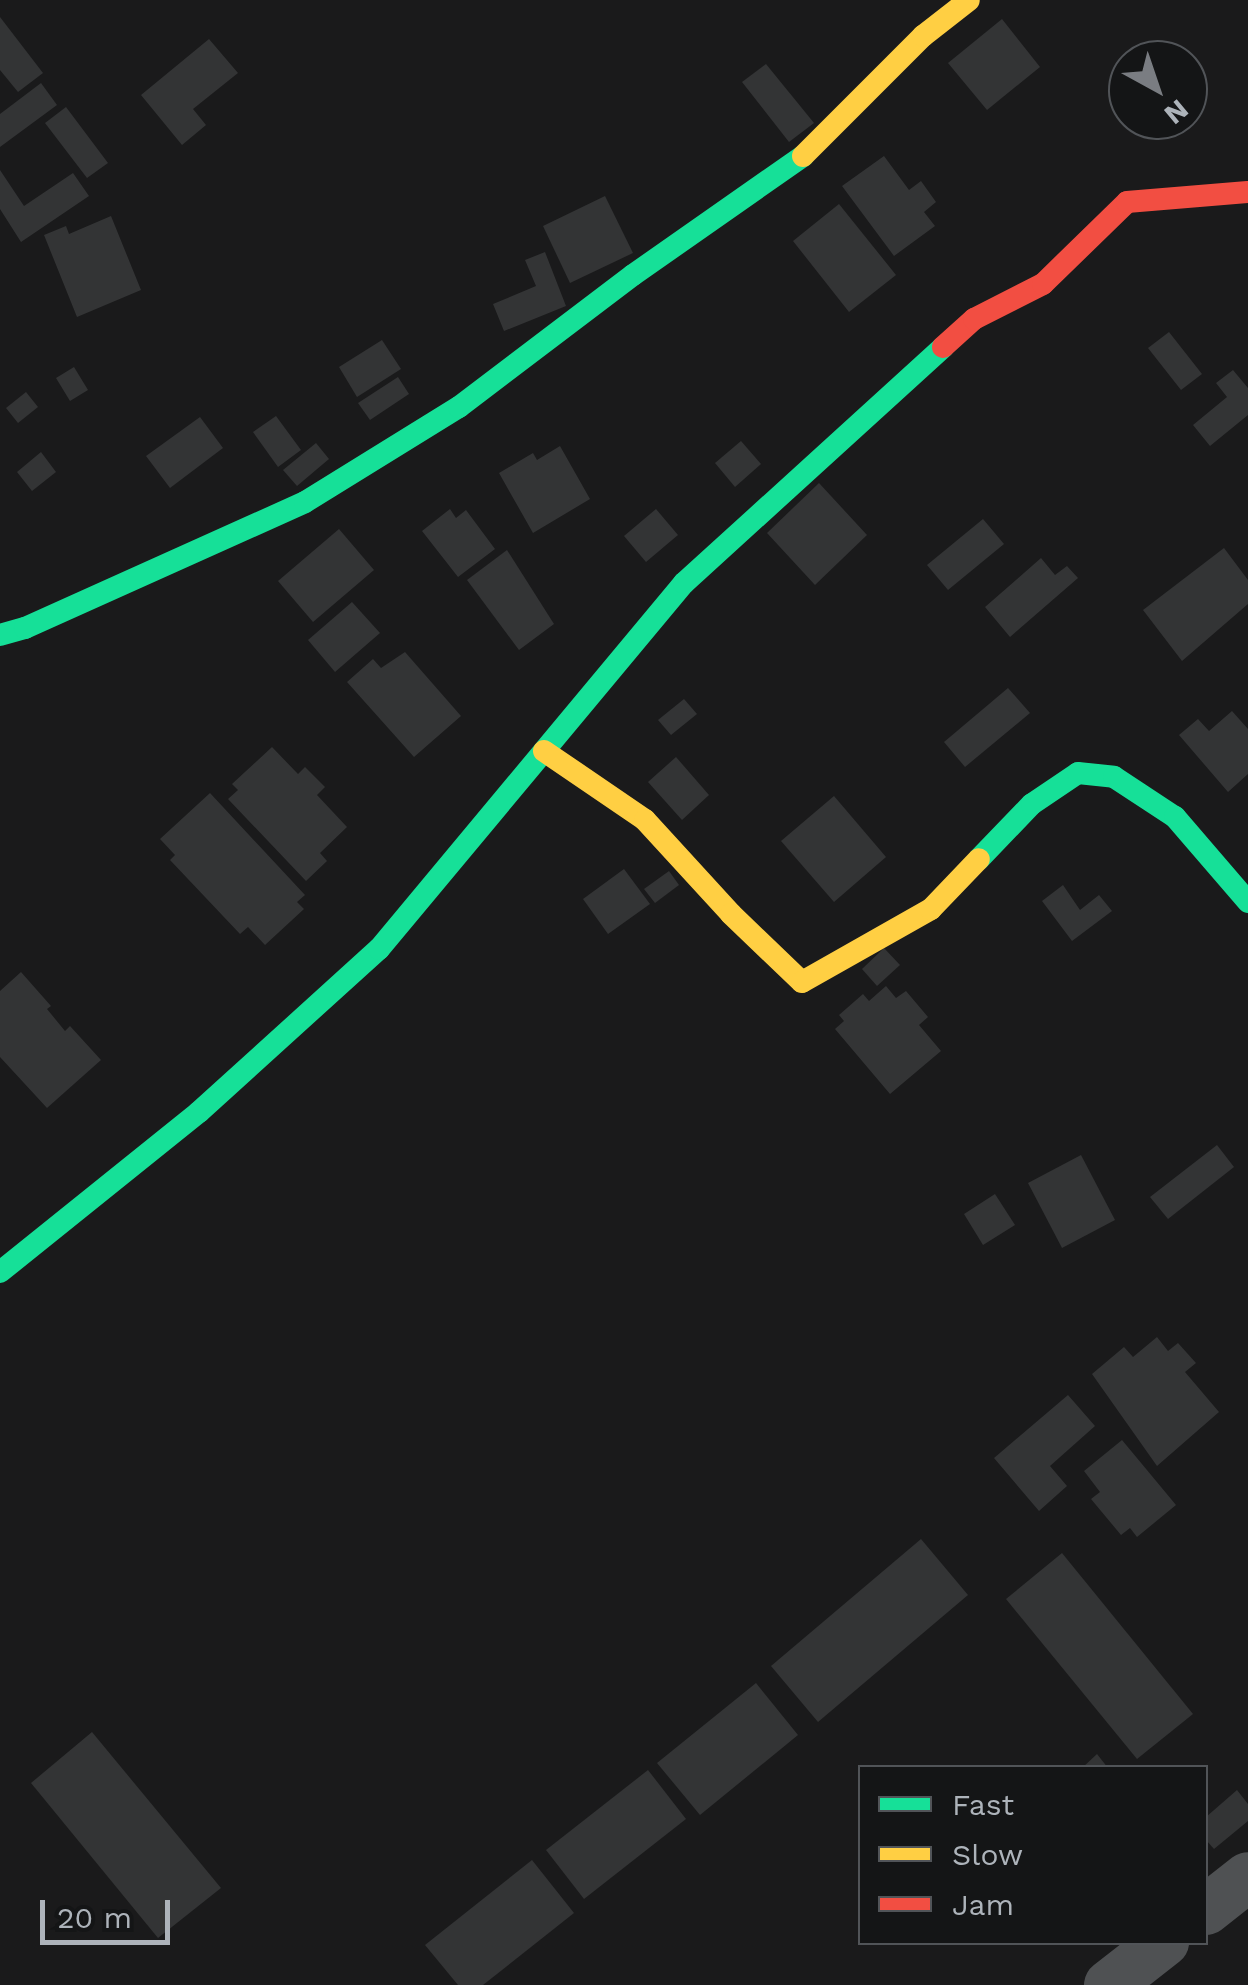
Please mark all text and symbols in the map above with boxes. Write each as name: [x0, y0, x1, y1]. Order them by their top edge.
north arrow: [1108, 40, 1208, 140]
text: N: [1158, 93, 1195, 131]
legend: [858, 1765, 1208, 1945]
text: Fast: [952, 1787, 1014, 1822]
text: Slow: [952, 1837, 1023, 1872]
scale bar: [45, 1880, 175, 1942]
text: Jam: [952, 1887, 1014, 1922]
text: 20 m: [57, 1900, 132, 1935]

